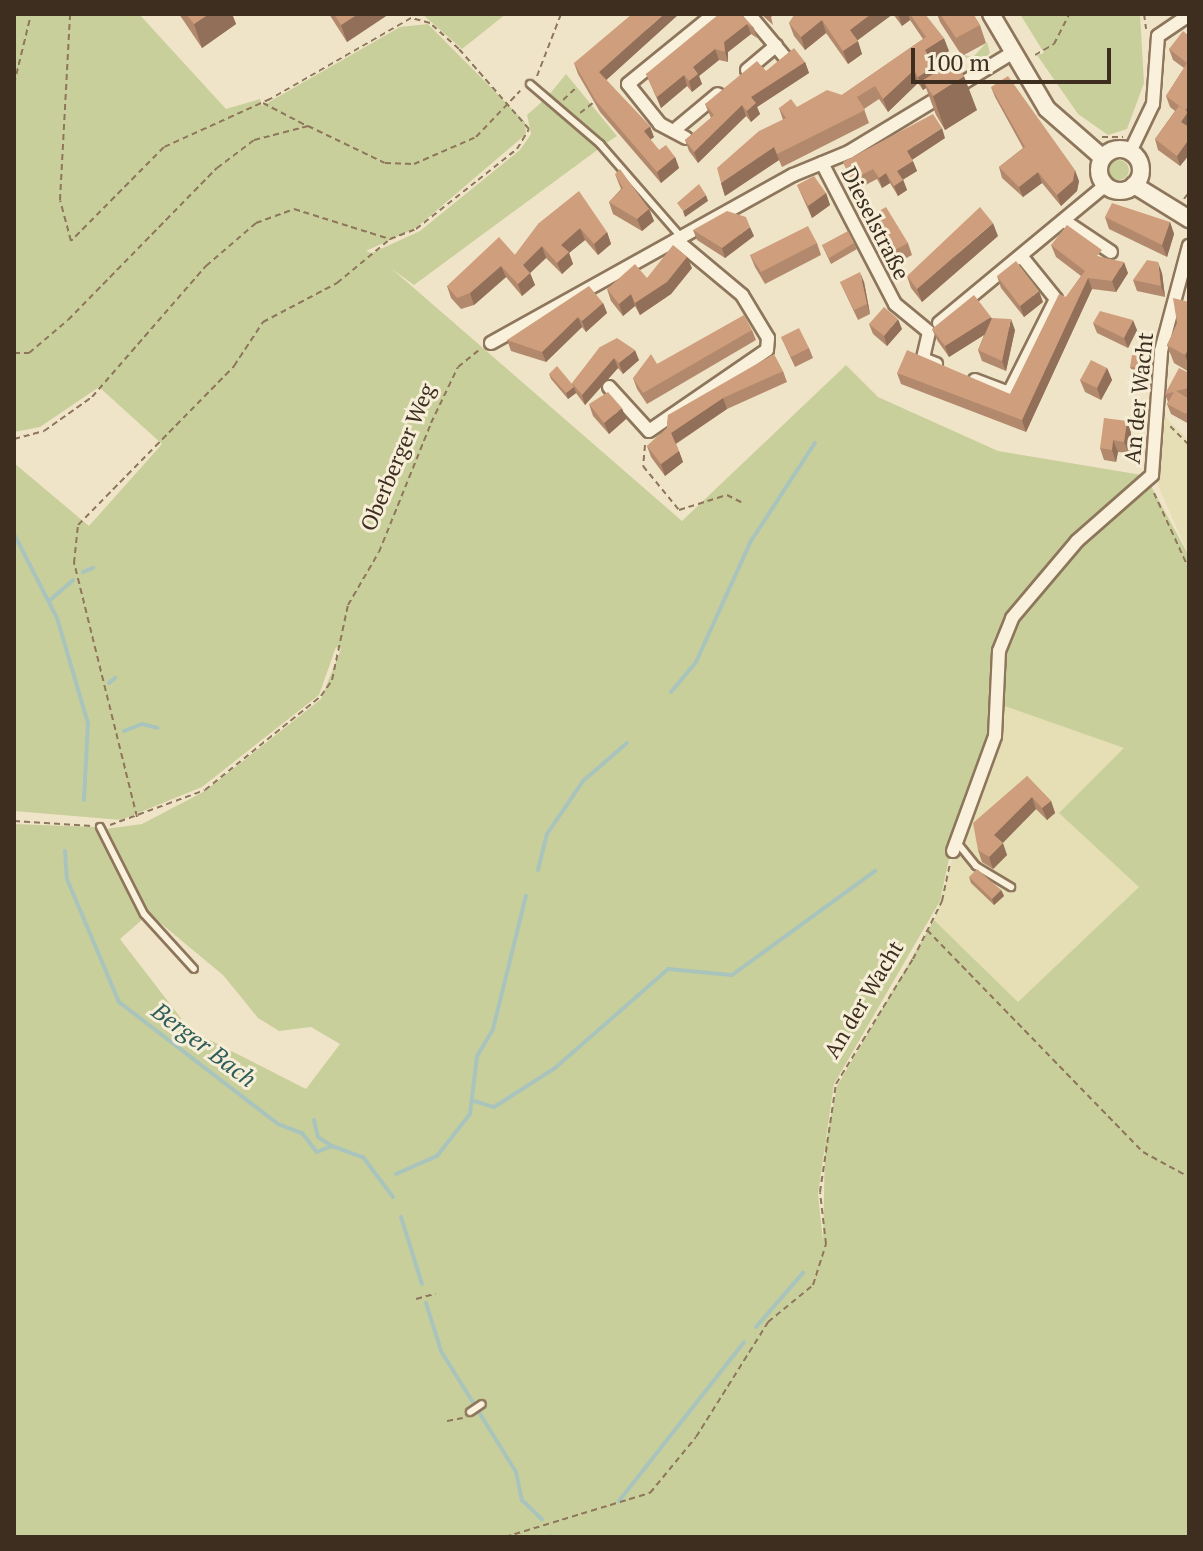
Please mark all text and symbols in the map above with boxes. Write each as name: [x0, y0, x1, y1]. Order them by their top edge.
scale bar: [915, 32, 1115, 82]
text: 100 m: [925, 46, 990, 78]
street label: Dieselstraße: [836, 162, 916, 284]
street label: An der Wacht: [1118, 331, 1158, 465]
street label: Oberberger Weg: [354, 379, 440, 535]
street label: An der Wacht: [818, 936, 908, 1062]
water label: Berger Bach: [146, 996, 262, 1094]

